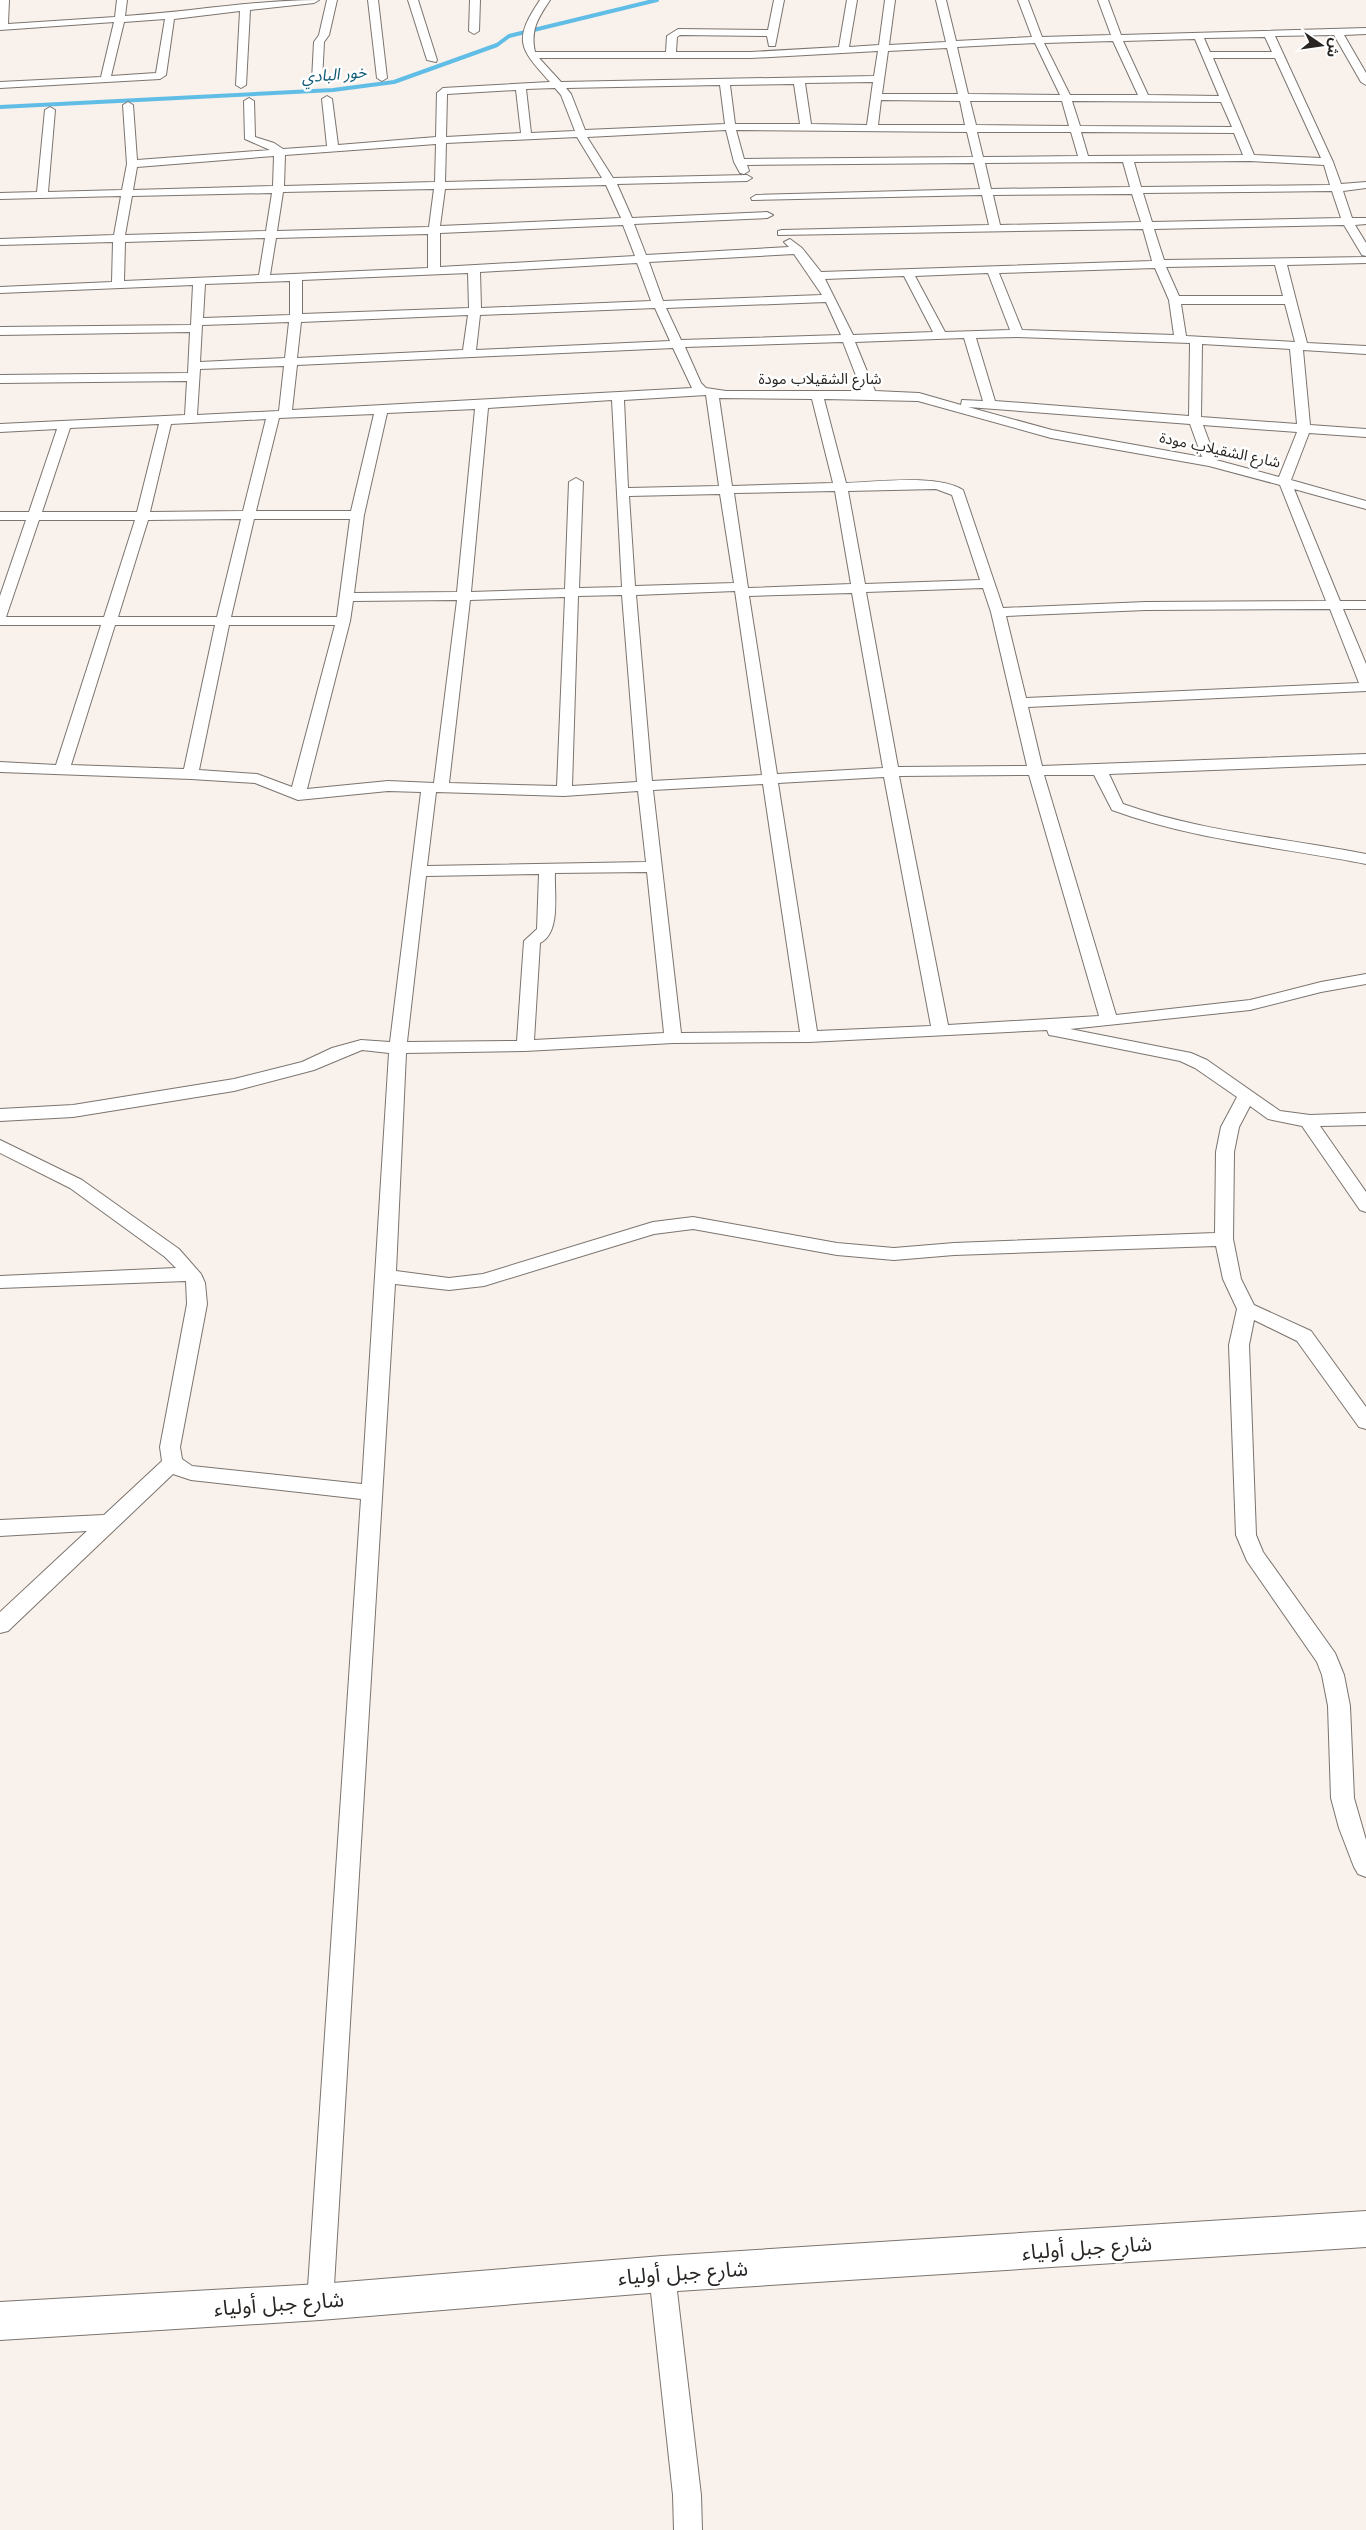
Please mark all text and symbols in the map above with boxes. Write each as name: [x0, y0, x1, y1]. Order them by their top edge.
north arrow: [1296, 20, 1346, 70]
text: ش: [1323, 37, 1345, 59]
water label: خور البادي: [301, 61, 368, 90]
street label: شارع الشقيلاب مودة: [758, 369, 882, 391]
street label: شارع الشقيلاب مودة: [1157, 427, 1283, 475]
street label: شارع جبل أولياء: [1021, 2230, 1153, 2268]
street label: شارع جبل أولياء: [617, 2255, 749, 2293]
street label: شارع جبل أولياء: [213, 2286, 345, 2324]

